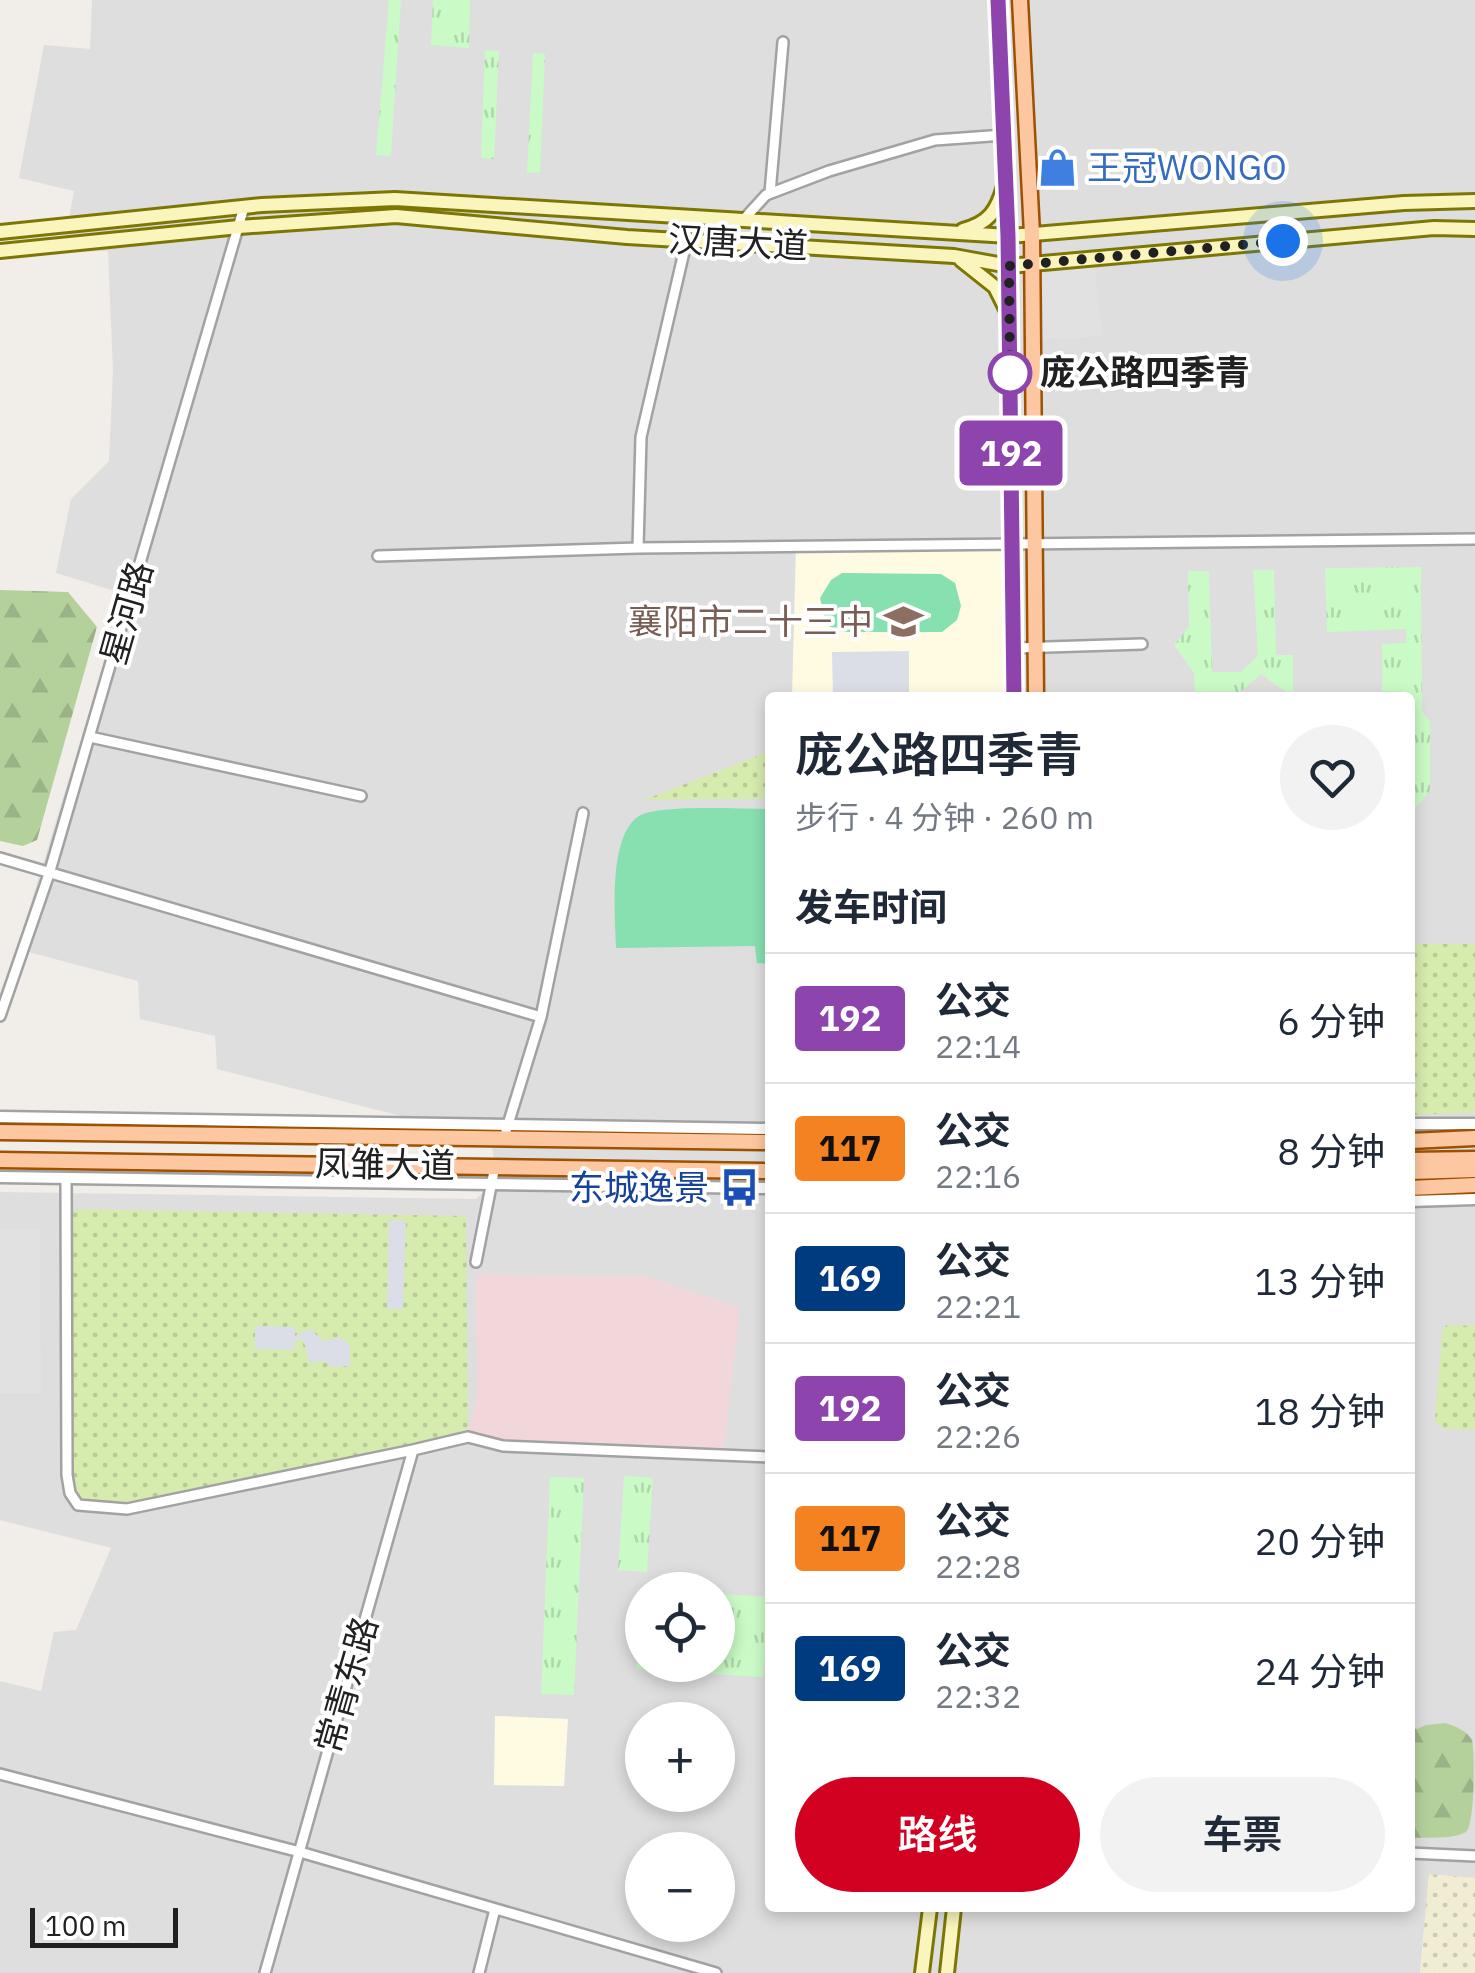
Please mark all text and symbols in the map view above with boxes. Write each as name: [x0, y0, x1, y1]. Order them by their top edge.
place label: 王冠WONGO: [1087, 144, 1287, 190]
shop icon: 王冠WONGO: [1036, 147, 1078, 189]
street label: 汉唐大道: [667, 215, 809, 269]
your location: [1258, 216, 1308, 266]
place label: 庞公路四季青: [1040, 349, 1250, 395]
marker: 庞公路四季青: [989, 352, 1031, 394]
line badge: 192: [954, 420, 1068, 486]
text: 192: [979, 430, 1043, 476]
street label: 星河路: [89, 556, 163, 670]
place label: 襄阳市二十三中: [628, 598, 873, 644]
school or university icon: 襄阳市二十三中: [882, 601, 924, 643]
text: 庞公路四季青: [795, 723, 1083, 785]
button: heart: [1280, 725, 1385, 830]
text: 步行 · 4 分钟 · 260 m: [795, 796, 1094, 838]
text: 发车时间: [795, 882, 947, 931]
text: 公交: [935, 975, 1011, 1024]
text: 192: [818, 995, 882, 1041]
text: 6 分钟: [1277, 996, 1385, 1045]
text: 22:14: [935, 1025, 1021, 1067]
text: 公交: [935, 1105, 1011, 1154]
text: 117: [818, 1125, 882, 1171]
text: 8 分钟: [1277, 1126, 1385, 1175]
street label: 凤雏大道: [315, 1140, 455, 1188]
text: 22:16: [935, 1155, 1021, 1197]
place label: 东城逸景: [569, 1164, 709, 1210]
bus stop icon: 东城逸景: [718, 1167, 760, 1209]
text: 公交: [935, 1235, 1011, 1284]
text: 169: [818, 1255, 882, 1301]
text: 13 分钟: [1254, 1256, 1385, 1305]
text: 22:21: [935, 1285, 1021, 1327]
text: 公交: [935, 1365, 1011, 1414]
text: 192: [818, 1385, 882, 1431]
text: 18 分钟: [1254, 1386, 1385, 1435]
text: 22:26: [935, 1415, 1021, 1457]
text: 公交: [935, 1495, 1011, 1544]
text: 117: [818, 1515, 882, 1561]
text: 20 分钟: [1254, 1516, 1385, 1565]
text: 22:28: [935, 1545, 1021, 1587]
map controls: [625, 1572, 735, 1942]
button: locate: [625, 1572, 735, 1682]
street label: 常青东路: [305, 1611, 387, 1758]
text: 公交: [935, 1625, 1011, 1674]
text: 169: [818, 1645, 882, 1691]
text: 24 分钟: [1254, 1646, 1385, 1695]
text: 22:32: [935, 1675, 1021, 1717]
button: +: [625, 1702, 735, 1812]
button: 路线: [795, 1777, 1080, 1892]
button: 车票: [1100, 1777, 1385, 1892]
button: −: [625, 1832, 735, 1942]
scale bar: [30, 1903, 178, 1948]
text: 100 m: [45, 1907, 126, 1944]

